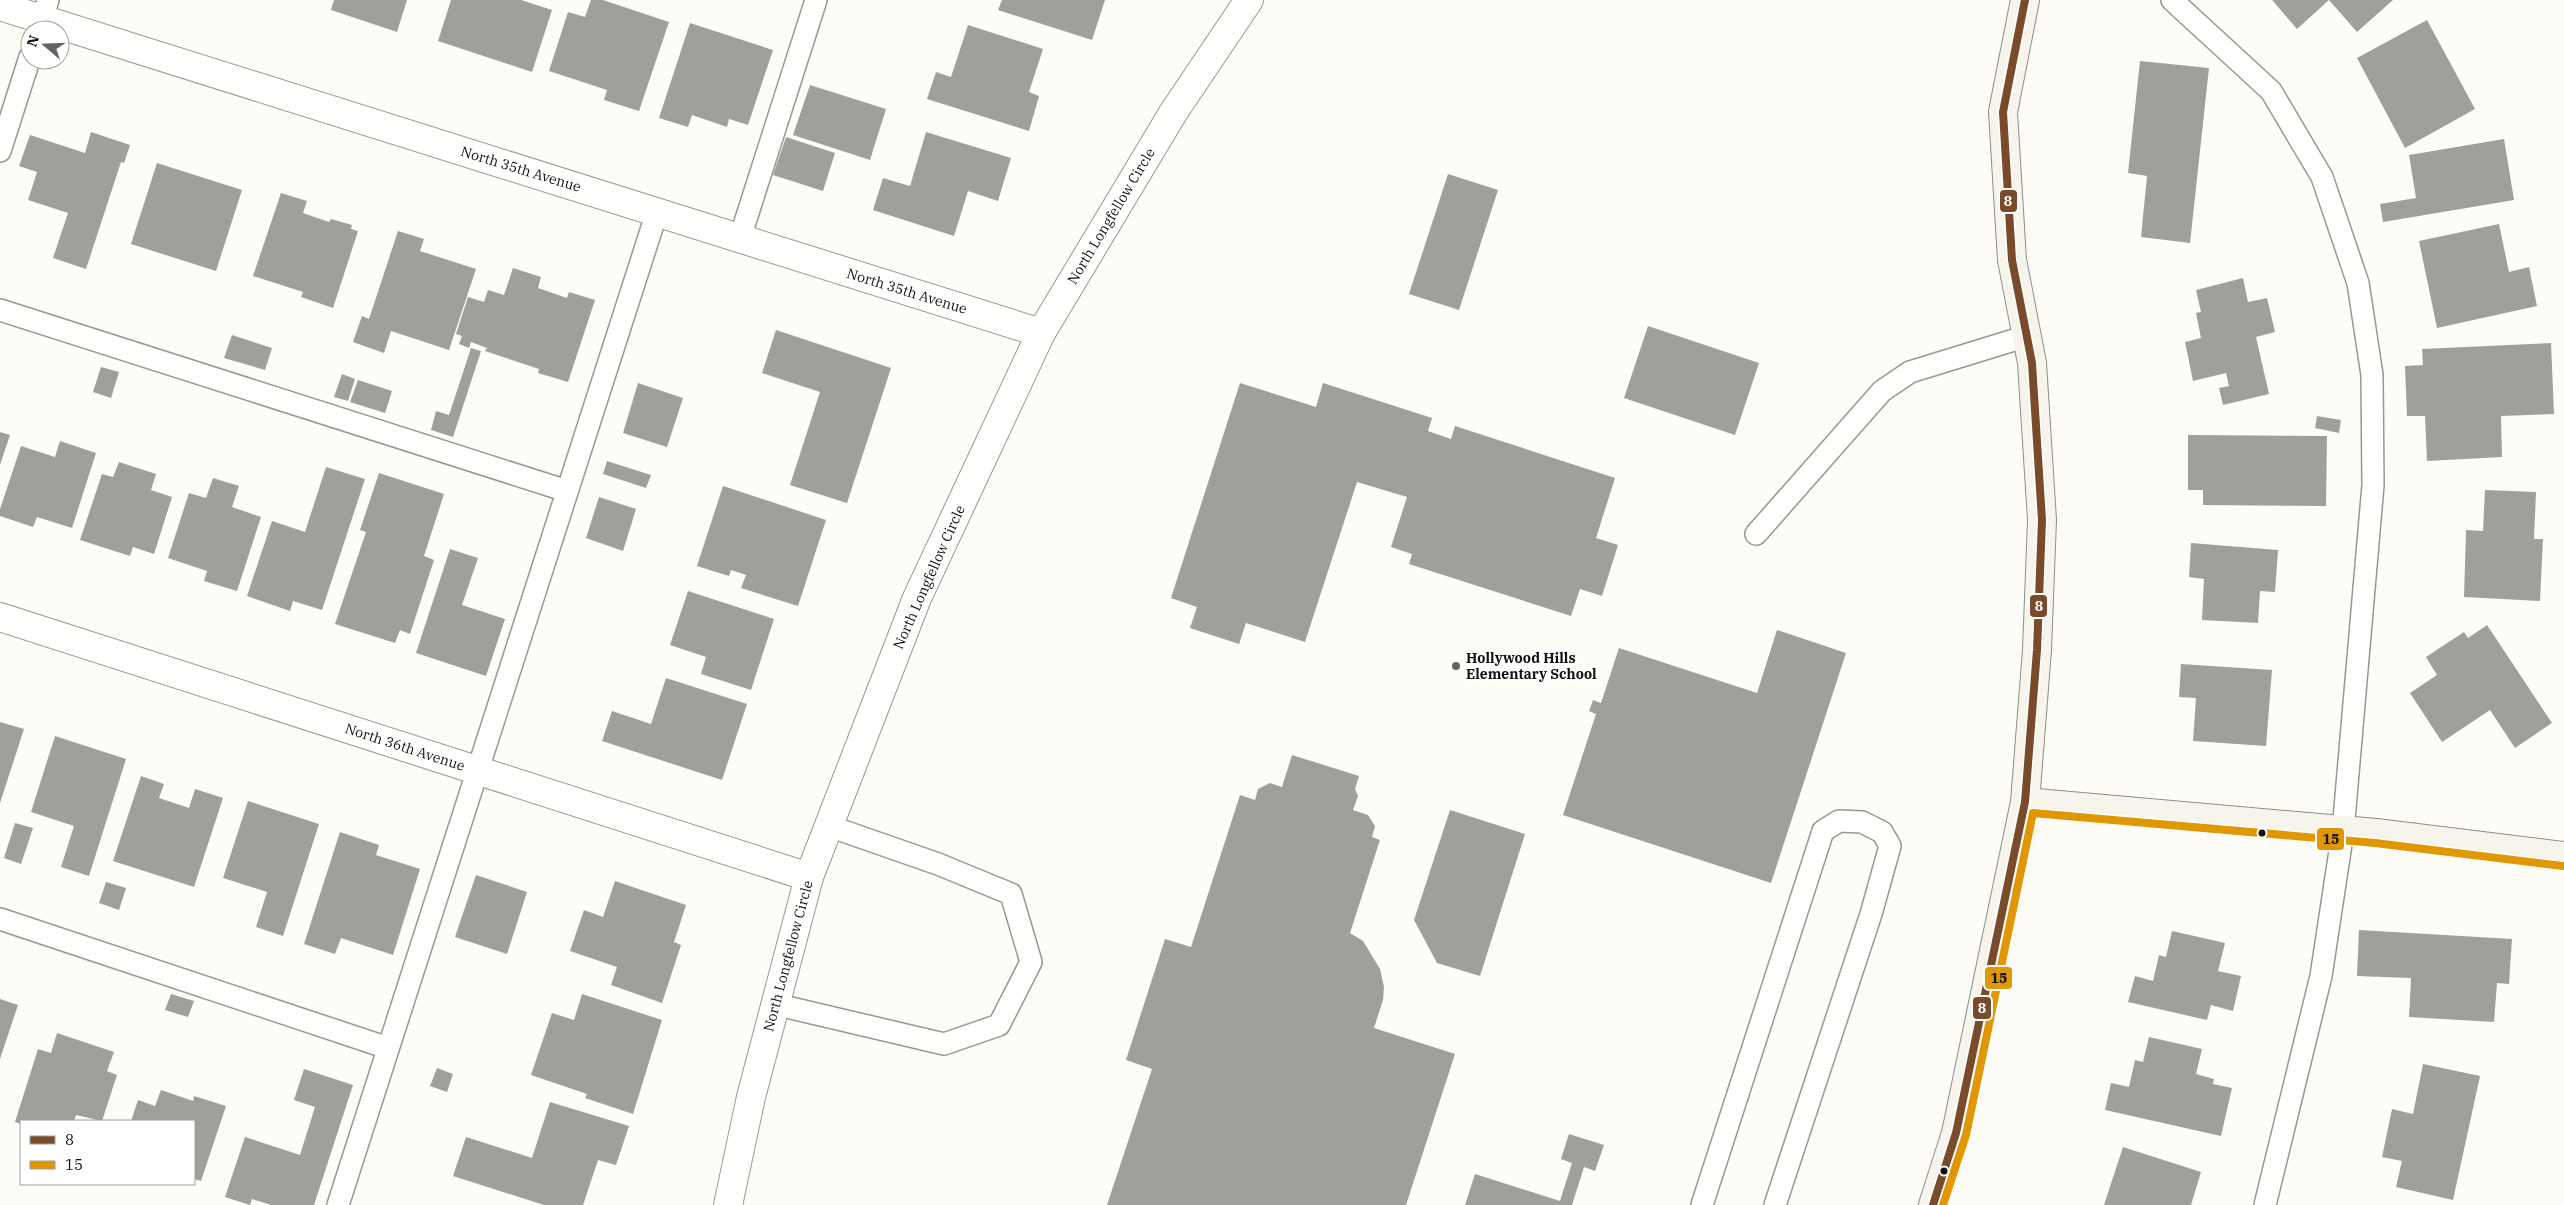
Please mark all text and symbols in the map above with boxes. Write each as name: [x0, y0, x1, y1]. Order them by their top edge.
north arrow: [20, 20, 70, 70]
text: N: [22, 33, 43, 49]
street label: North 35th Avenue: [459, 142, 583, 196]
street label: North Longfellow Circle: [1063, 145, 1159, 287]
line badge: 8: [1999, 189, 2018, 213]
text: 8: [2004, 192, 2012, 210]
street label: North 35th Avenue: [845, 264, 969, 318]
street label: North Longfellow Circle: [889, 502, 969, 652]
line badge: 8: [2029, 594, 2048, 618]
text: 8: [2035, 597, 2043, 615]
place label: Hollywood Hills Elementary School: [1466, 649, 1597, 683]
marker: Hollywood Hills Elementary School: [1450, 660, 1462, 672]
street label: North 36th Avenue: [343, 719, 467, 775]
line badge: 15: [2316, 827, 2345, 851]
unlabelled marker: [2257, 828, 2267, 838]
text: 15: [2323, 830, 2339, 848]
street label: North Longfellow Circle: [759, 878, 817, 1034]
line badge: 15: [1984, 966, 2013, 990]
text: 15: [1991, 969, 2007, 987]
line badge: 8: [1972, 996, 1992, 1020]
text: 8: [1978, 999, 1986, 1017]
legend: [20, 1120, 195, 1185]
text: 8: [65, 1130, 74, 1149]
text: 15: [65, 1155, 83, 1174]
unlabelled marker: [1939, 1166, 1949, 1176]

